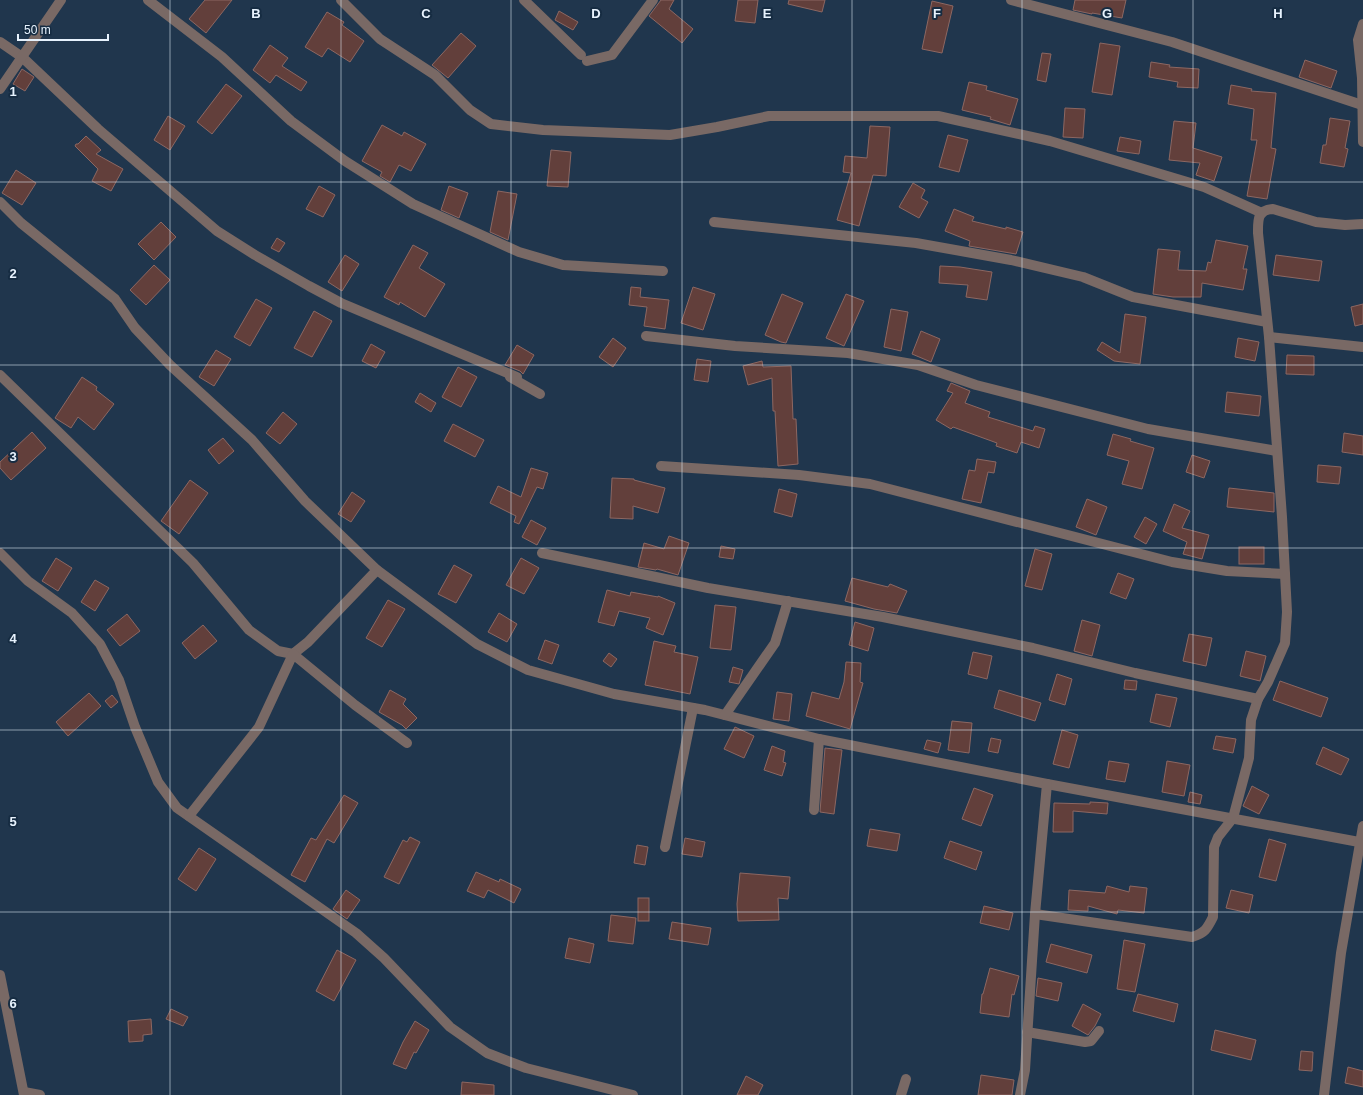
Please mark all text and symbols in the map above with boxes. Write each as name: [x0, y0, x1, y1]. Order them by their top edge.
text: B: [251, 6, 261, 21]
text: C: [421, 6, 431, 21]
text: D: [591, 6, 601, 21]
text: E: [763, 6, 772, 21]
text: F: [933, 6, 941, 21]
text: G: [1102, 6, 1112, 21]
text: H: [1273, 6, 1283, 21]
scale bar: [18, 16, 108, 42]
text: 50 m: [24, 23, 51, 37]
text: 1: [9, 84, 17, 99]
text: 2: [9, 266, 17, 281]
text: 3: [9, 449, 17, 464]
text: 4: [9, 631, 17, 646]
text: 5: [9, 814, 17, 829]
text: 6: [9, 996, 17, 1011]

